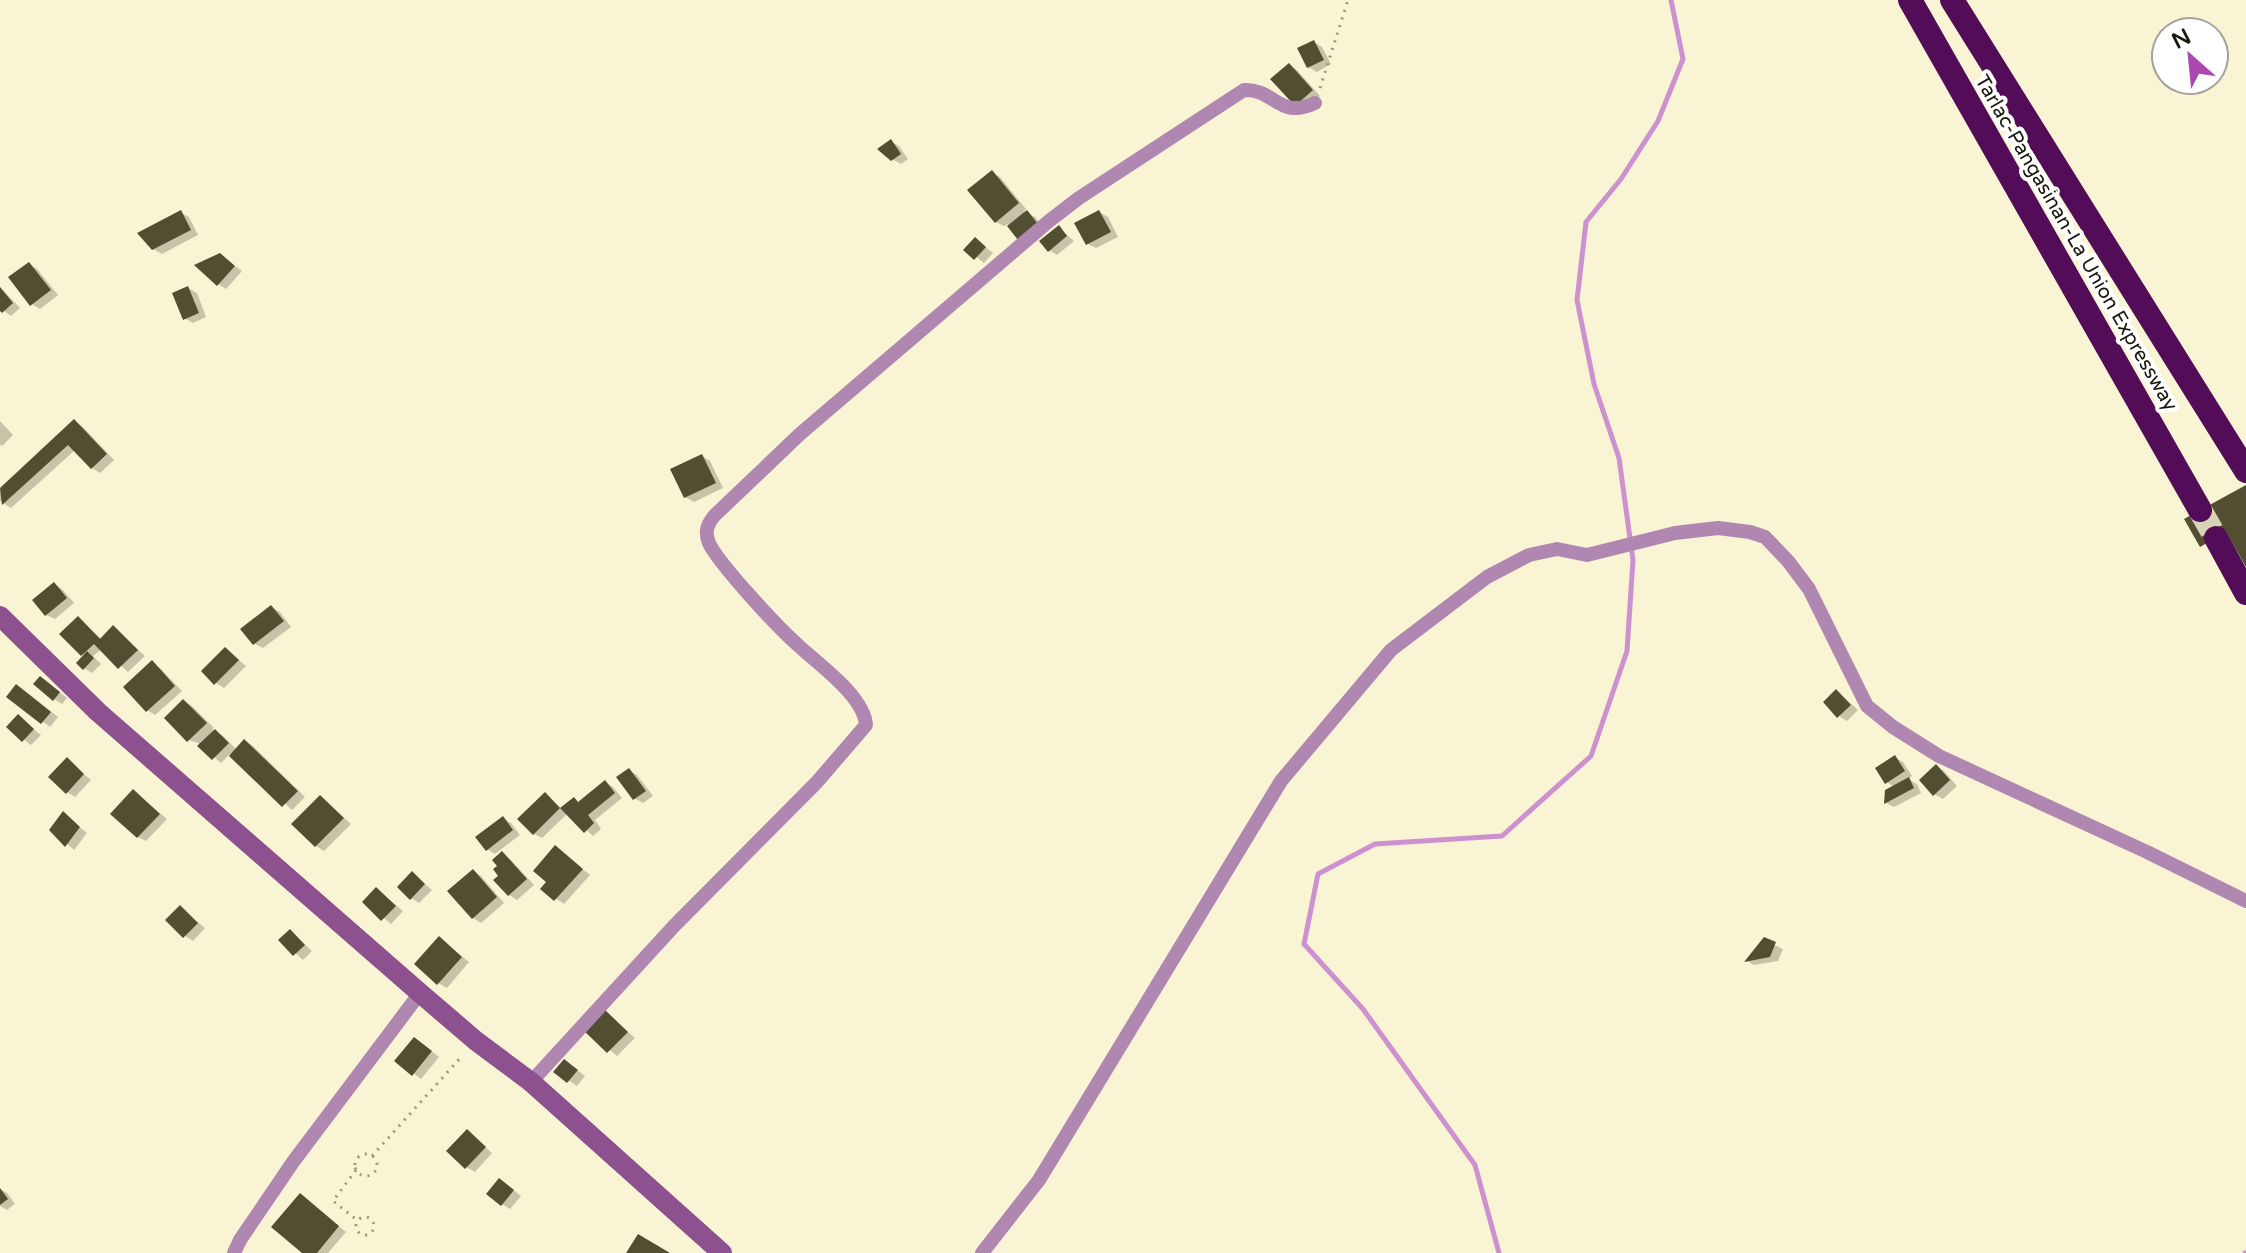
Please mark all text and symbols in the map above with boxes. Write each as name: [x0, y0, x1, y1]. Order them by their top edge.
north arrow: [2150, 16, 2230, 96]
text: N: [2168, 23, 2195, 55]
street label: Tarlac-Pangasinan-La Union Expressway: [1970, 71, 2182, 415]

